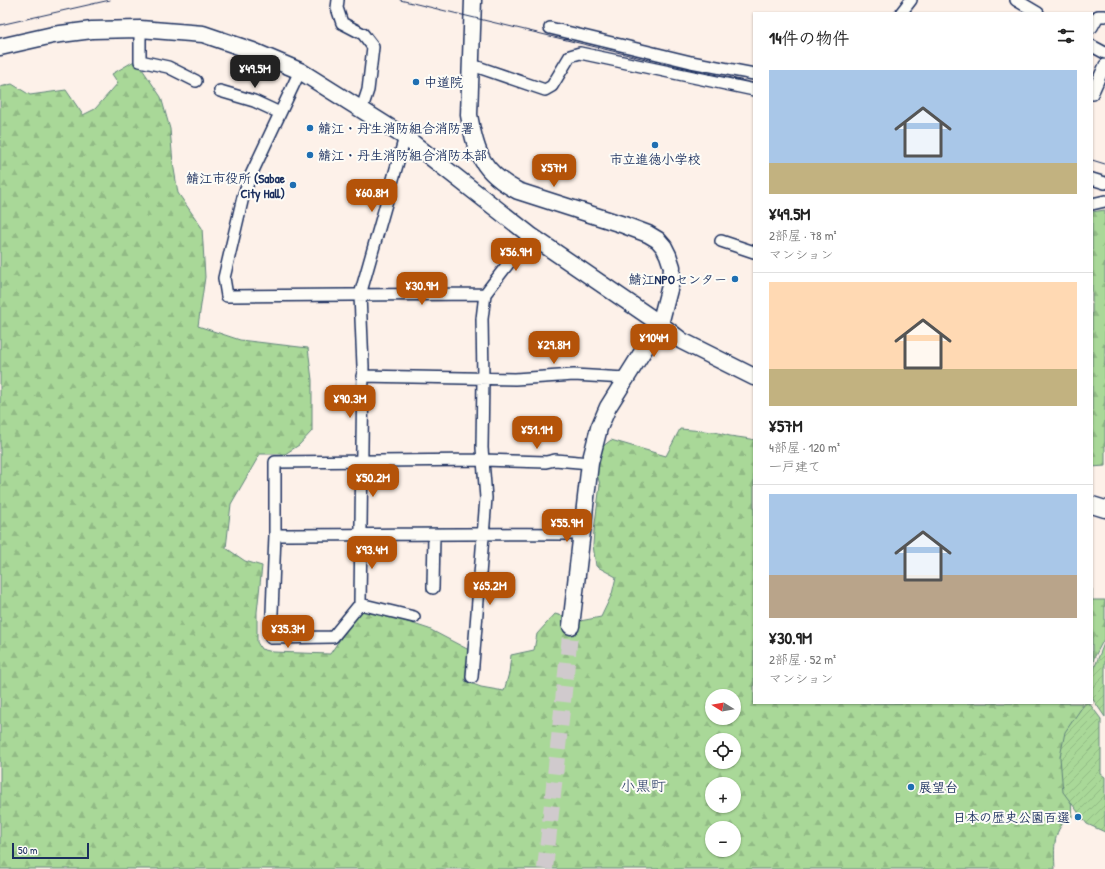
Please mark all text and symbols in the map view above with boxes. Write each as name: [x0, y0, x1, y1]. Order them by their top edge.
icon: filters: [1055, 25, 1077, 47]
text: 14件の物件: [769, 26, 850, 49]
pin: ¥49.5M: [222, 55, 288, 89]
text: ¥49.5M: [239, 59, 271, 77]
place label: 中道院: [424, 73, 463, 91]
marker: 中道院: [411, 77, 421, 87]
icon: home: [887, 96, 959, 168]
place label: 鯖江・丹生消防組合消防署: [318, 119, 474, 137]
marker: 鯖江・丹生消防組合消防署: [305, 123, 315, 133]
marker: 市立進徳小学校: [650, 140, 660, 150]
place label: 鯖江・丹生消防組合消防本部: [318, 146, 487, 164]
marker: 鯖江・丹生消防組合消防本部: [305, 150, 315, 160]
place label: 市立進徳小学校: [609, 150, 701, 168]
pin: ¥57M: [530, 154, 578, 188]
text: ¥57M: [541, 158, 567, 176]
place label: 鯖江市役所 (Sabae City Hall): [186, 169, 286, 203]
pin: ¥60.8M: [339, 179, 405, 213]
marker: 鯖江市役所 (Sabae City Hall): [288, 180, 298, 190]
text: ¥60.8M: [355, 183, 389, 201]
text: ¥49.5M: [769, 202, 810, 225]
text: 2部屋 · 78 m²: [769, 226, 837, 244]
pin: ¥56.9M: [483, 238, 549, 272]
text: ¥56.9M: [500, 242, 532, 260]
text: マンション: [769, 245, 833, 263]
place label: 鯖江NPOセンター: [629, 270, 727, 288]
pin: ¥30.9M: [389, 272, 455, 306]
marker: 鯖江NPOセンター: [730, 274, 740, 284]
text: ¥30.9M: [406, 276, 438, 294]
icon: home: [887, 308, 959, 380]
pin: ¥104M: [626, 324, 682, 358]
text: ¥104M: [639, 328, 669, 346]
pin: ¥29.8M: [521, 331, 587, 365]
text: ¥29.8M: [537, 335, 571, 353]
pin: ¥90.3M: [317, 385, 383, 419]
text: ¥90.3M: [334, 389, 366, 407]
text: ¥57M: [769, 414, 803, 437]
pin: ¥51.1M: [504, 416, 570, 450]
text: ¥51.1M: [521, 420, 553, 438]
text: 4部屋 · 120 m²: [769, 438, 840, 456]
text: 一戸建て: [769, 457, 821, 475]
pin: ¥50.2M: [340, 464, 406, 498]
text: ¥50.2M: [356, 468, 390, 486]
pin: ¥55.9M: [534, 509, 600, 543]
text: ¥55.9M: [551, 513, 583, 531]
icon: home: [887, 520, 959, 592]
pin: ¥93.4M: [339, 536, 405, 570]
text: ¥93.4M: [356, 540, 388, 558]
pin: ¥65.2M: [457, 572, 523, 606]
text: ¥65.2M: [473, 576, 507, 594]
pin: ¥35.3M: [255, 615, 321, 649]
text: ¥35.3M: [271, 619, 305, 637]
text: ¥30.9M: [769, 626, 812, 649]
text: 2部屋 · 52 m²: [769, 650, 836, 668]
text: マンション: [769, 669, 833, 687]
north arrow: [705, 689, 741, 725]
map controls: [705, 689, 741, 857]
button: locate: [705, 733, 741, 769]
district label: 小黒町: [620, 775, 666, 796]
button: +: [705, 777, 741, 813]
place label: 展望台: [919, 778, 958, 796]
marker: 展望台: [906, 782, 916, 792]
place label: 日本の歴史公園百選: [953, 808, 1070, 826]
marker: 日本の歴史公園百選: [1073, 812, 1083, 822]
button: −: [705, 821, 741, 857]
scale bar: [12, 841, 89, 860]
text: 50 m: [18, 843, 38, 857]

